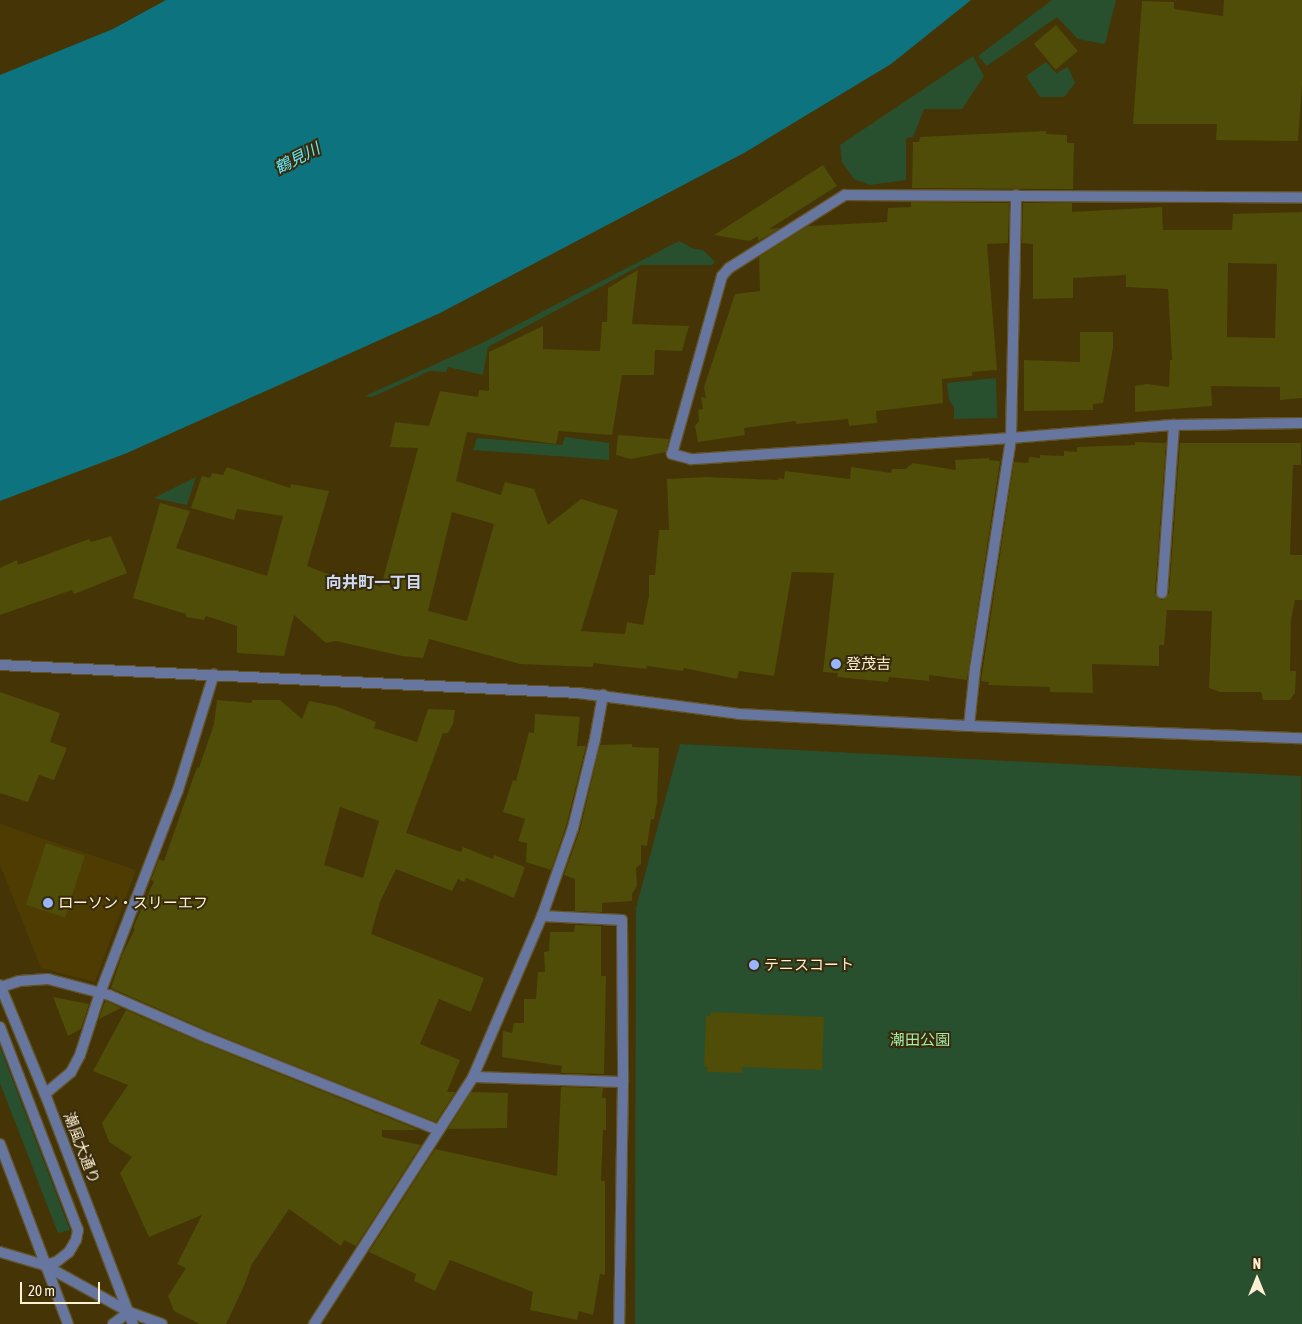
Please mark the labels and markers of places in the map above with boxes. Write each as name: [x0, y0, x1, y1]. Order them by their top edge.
place label: 登茂吉: [846, 655, 891, 673]
marker: 登茂吉: [830, 658, 842, 670]
place label: ローソン・スリーエフ: [58, 894, 208, 912]
marker: ローソン・スリーエフ: [42, 897, 54, 909]
place label: テニスコート: [764, 956, 854, 974]
marker: テニスコート: [748, 959, 760, 971]

